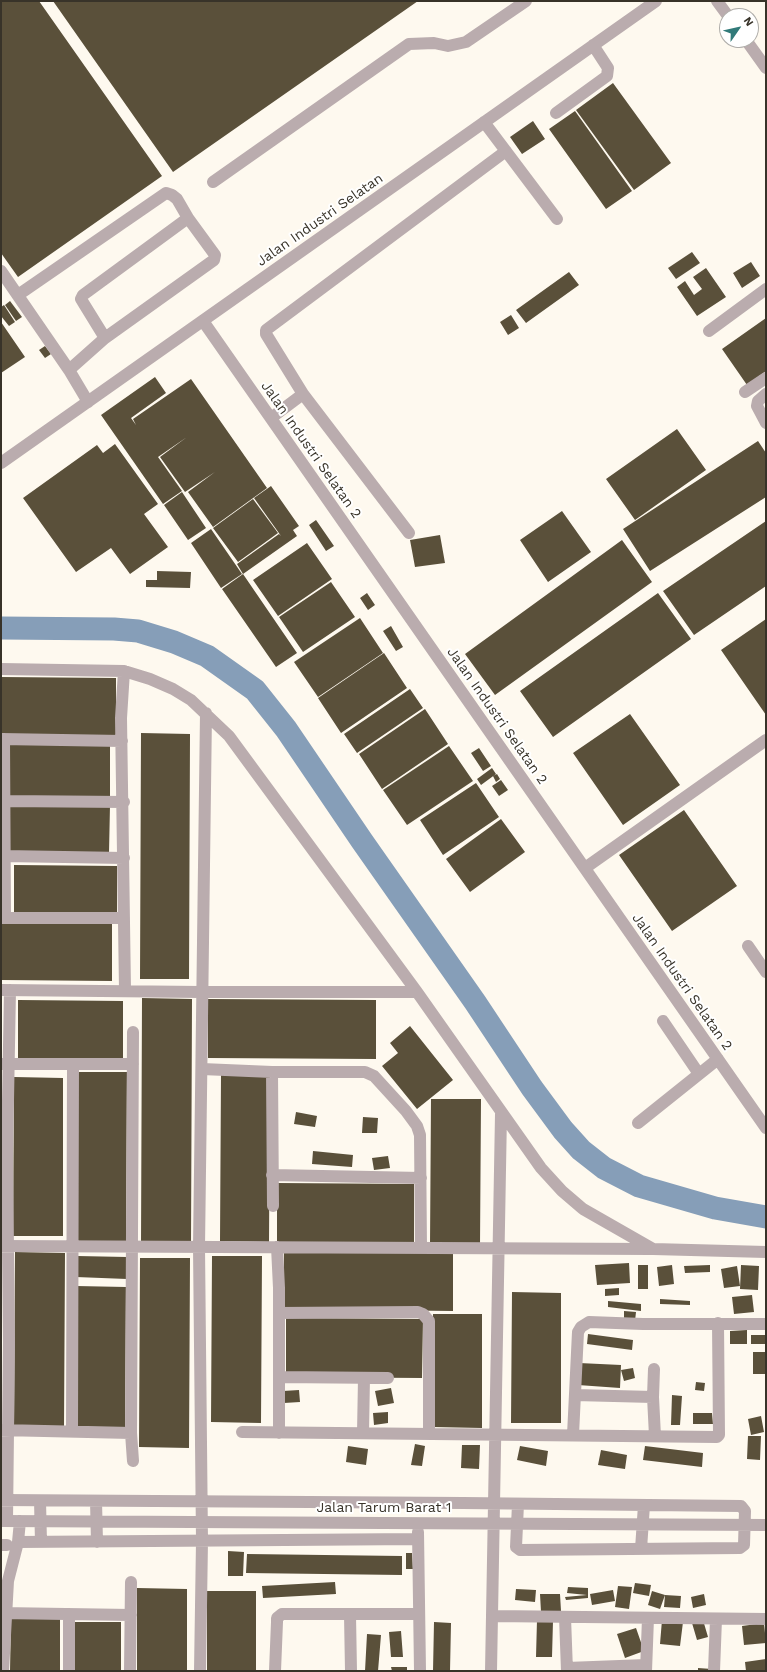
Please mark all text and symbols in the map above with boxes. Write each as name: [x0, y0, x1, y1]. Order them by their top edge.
north arrow: [719, 8, 759, 48]
text: N: [741, 15, 756, 29]
street label: Jalan Industri Selatan: [254, 170, 386, 270]
street label: Jalan Industri Selatan 2: [257, 378, 365, 522]
street label: Jalan Industri Selatan 2: [443, 644, 551, 788]
street label: Jalan Industri Selatan 2: [628, 910, 736, 1054]
street label: Jalan Tarum Barat 1: [316, 1500, 452, 1516]

